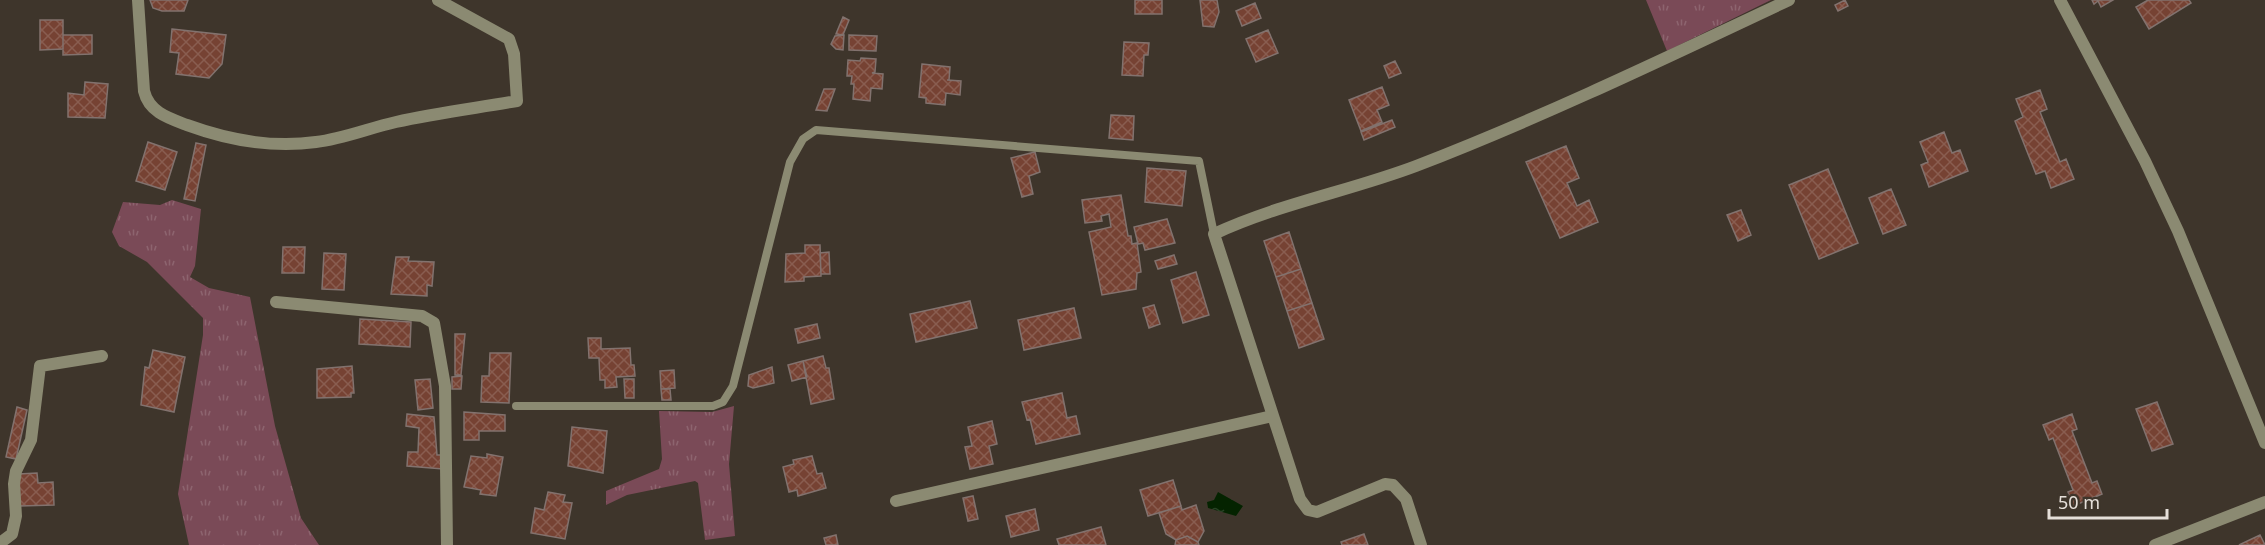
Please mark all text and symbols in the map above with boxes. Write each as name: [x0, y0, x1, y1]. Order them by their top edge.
scale bar: [2049, 482, 2168, 520]
text: 50 m: [2058, 490, 2100, 514]

